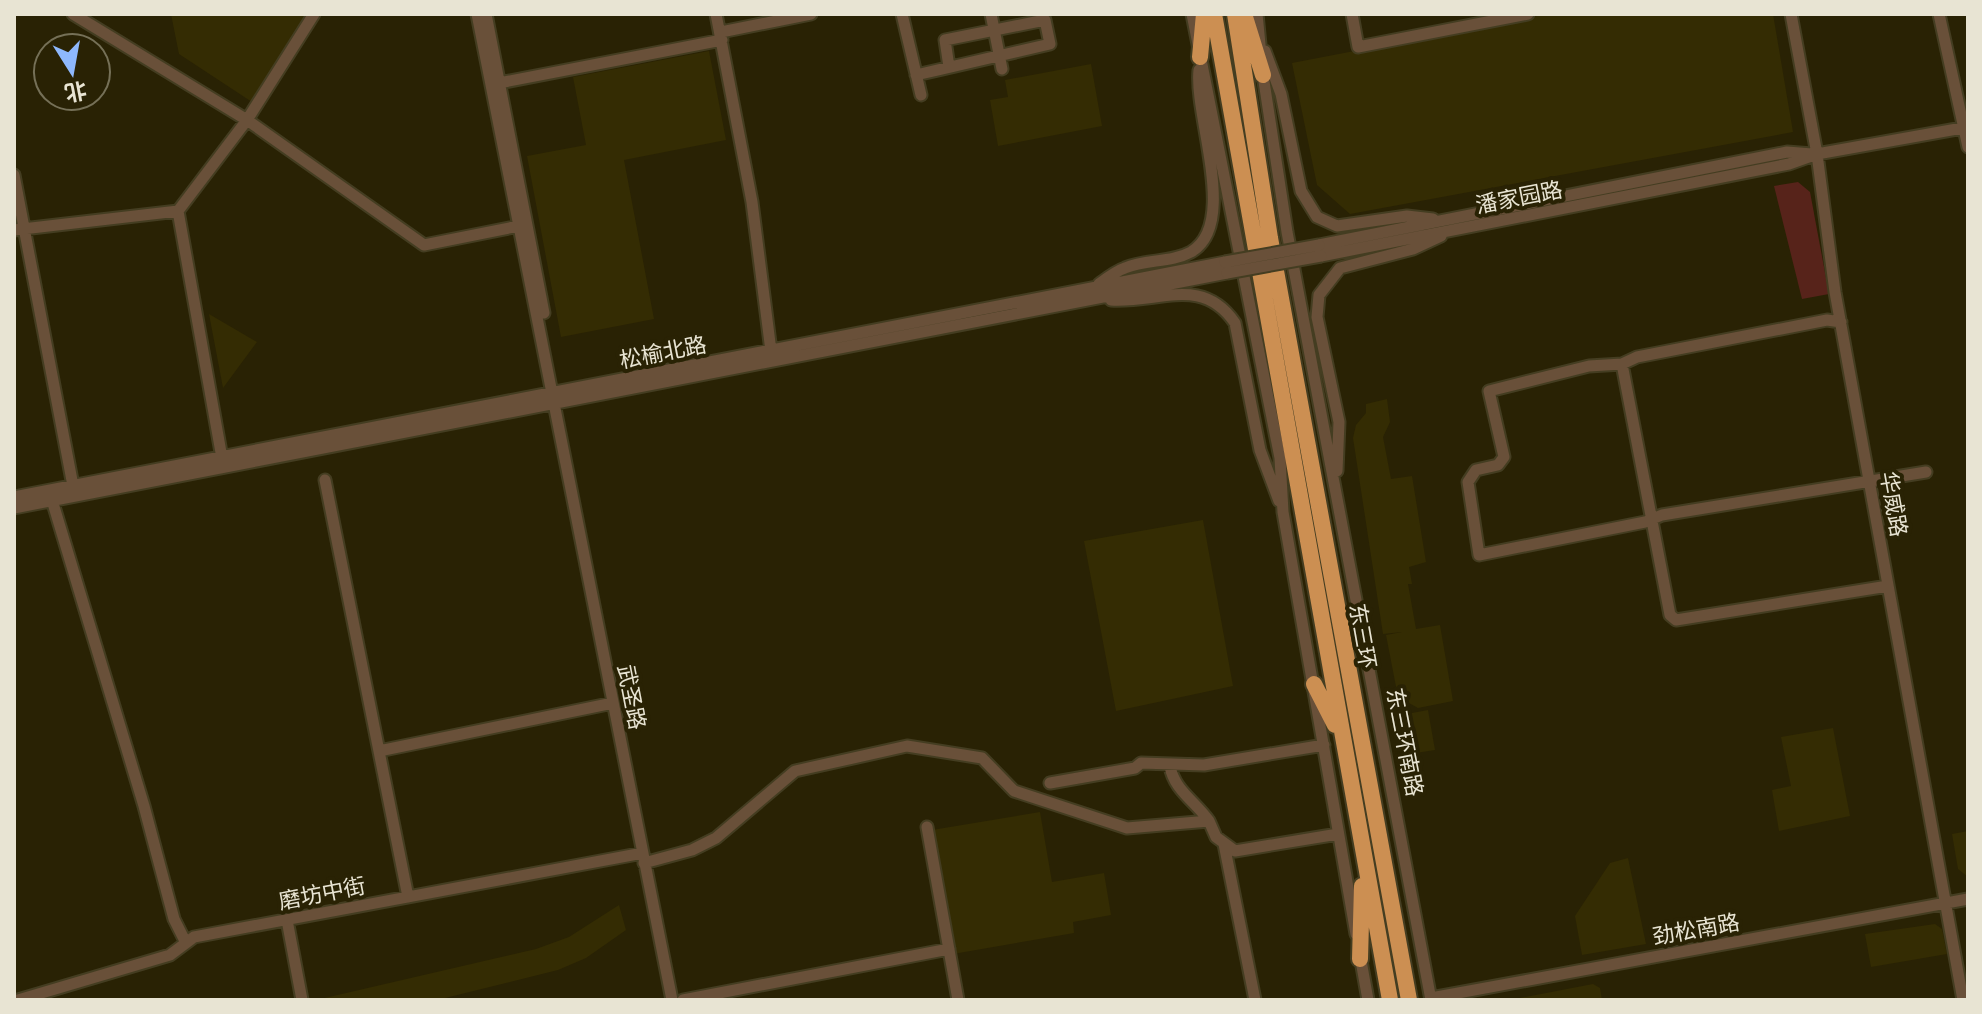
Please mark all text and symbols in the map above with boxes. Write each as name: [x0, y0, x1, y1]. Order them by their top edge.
north arrow: [32, 32, 112, 112]
text: 北: [63, 77, 89, 107]
street label: 潘家园路: [1473, 175, 1565, 218]
street label: 松榆北路: [617, 330, 709, 373]
street label: 华威路: [1875, 469, 1914, 539]
street label: 东三环: [1344, 601, 1383, 671]
street label: 武圣路: [613, 662, 652, 732]
street label: 东三环南路: [1382, 685, 1429, 798]
street label: 磨坊中街: [276, 871, 368, 914]
street label: 劲松南路: [1650, 908, 1742, 949]

